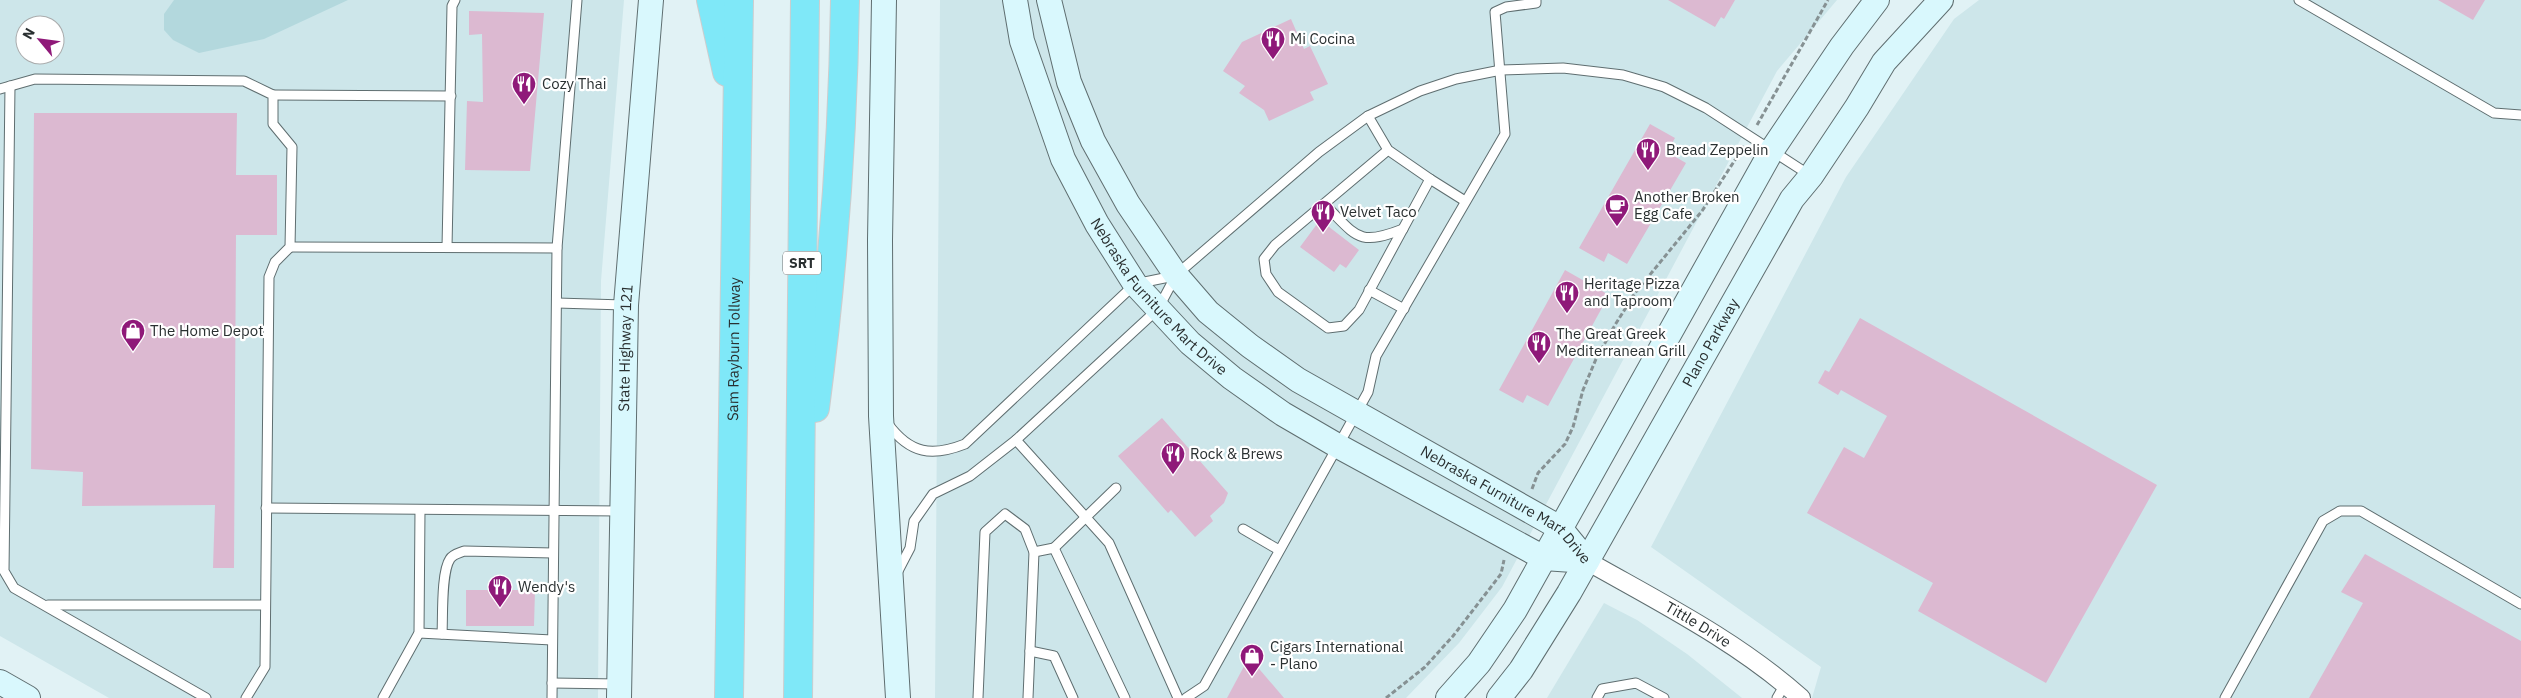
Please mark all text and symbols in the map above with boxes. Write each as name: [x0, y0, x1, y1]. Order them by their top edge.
north arrow: [15, 15, 65, 65]
text: N: [18, 25, 39, 42]
restaurant icon: Mi Cocina: [1260, 26, 1286, 60]
place label: Mi Cocina: [1290, 29, 1355, 48]
restaurant icon: Cozy Thai: [511, 71, 537, 105]
place label: Cozy Thai: [542, 74, 607, 93]
restaurant icon: Bread Zeppelin: [1635, 137, 1661, 171]
place label: Bread Zeppelin: [1666, 140, 1769, 159]
place label: Another Broken Egg Cafe: [1634, 187, 1740, 223]
cafe icon: Another Broken Egg Cafe: [1604, 193, 1630, 227]
restaurant icon: Velvet Taco: [1310, 199, 1336, 233]
place label: Velvet Taco: [1340, 202, 1417, 221]
street label: Nebraska Furniture Mart Drive: [1087, 214, 1232, 379]
road number: SRT: [783, 252, 821, 274]
place label: Heritage Pizza and Taproom: [1584, 274, 1680, 310]
street label: Sam Rayburn Tollway: [723, 276, 744, 421]
restaurant icon: Heritage Pizza and Taproom: [1554, 280, 1580, 314]
street label: State Highway 121: [614, 284, 637, 412]
street label: Plano Parkway: [1678, 294, 1743, 390]
shop icon: The Home Depot: [120, 318, 146, 352]
place label: The Home Depot: [150, 321, 263, 340]
place label: The Great Greek Mediterranean Grill: [1556, 324, 1686, 360]
restaurant icon: The Great Greek Mediterranean Grill: [1526, 330, 1552, 364]
restaurant icon: Rock & Brews: [1160, 441, 1186, 475]
street label: Nebraska Furniture Mart Drive: [1417, 441, 1595, 568]
place label: Rock & Brews: [1190, 444, 1283, 463]
restaurant icon: Wendy's: [487, 574, 513, 608]
place label: Wendy's: [518, 577, 575, 596]
street label: Tittle Drive: [1662, 597, 1735, 651]
place label: Cigars International - Plano: [1270, 637, 1403, 673]
shop icon: Cigars International - Plano: [1239, 643, 1265, 677]

